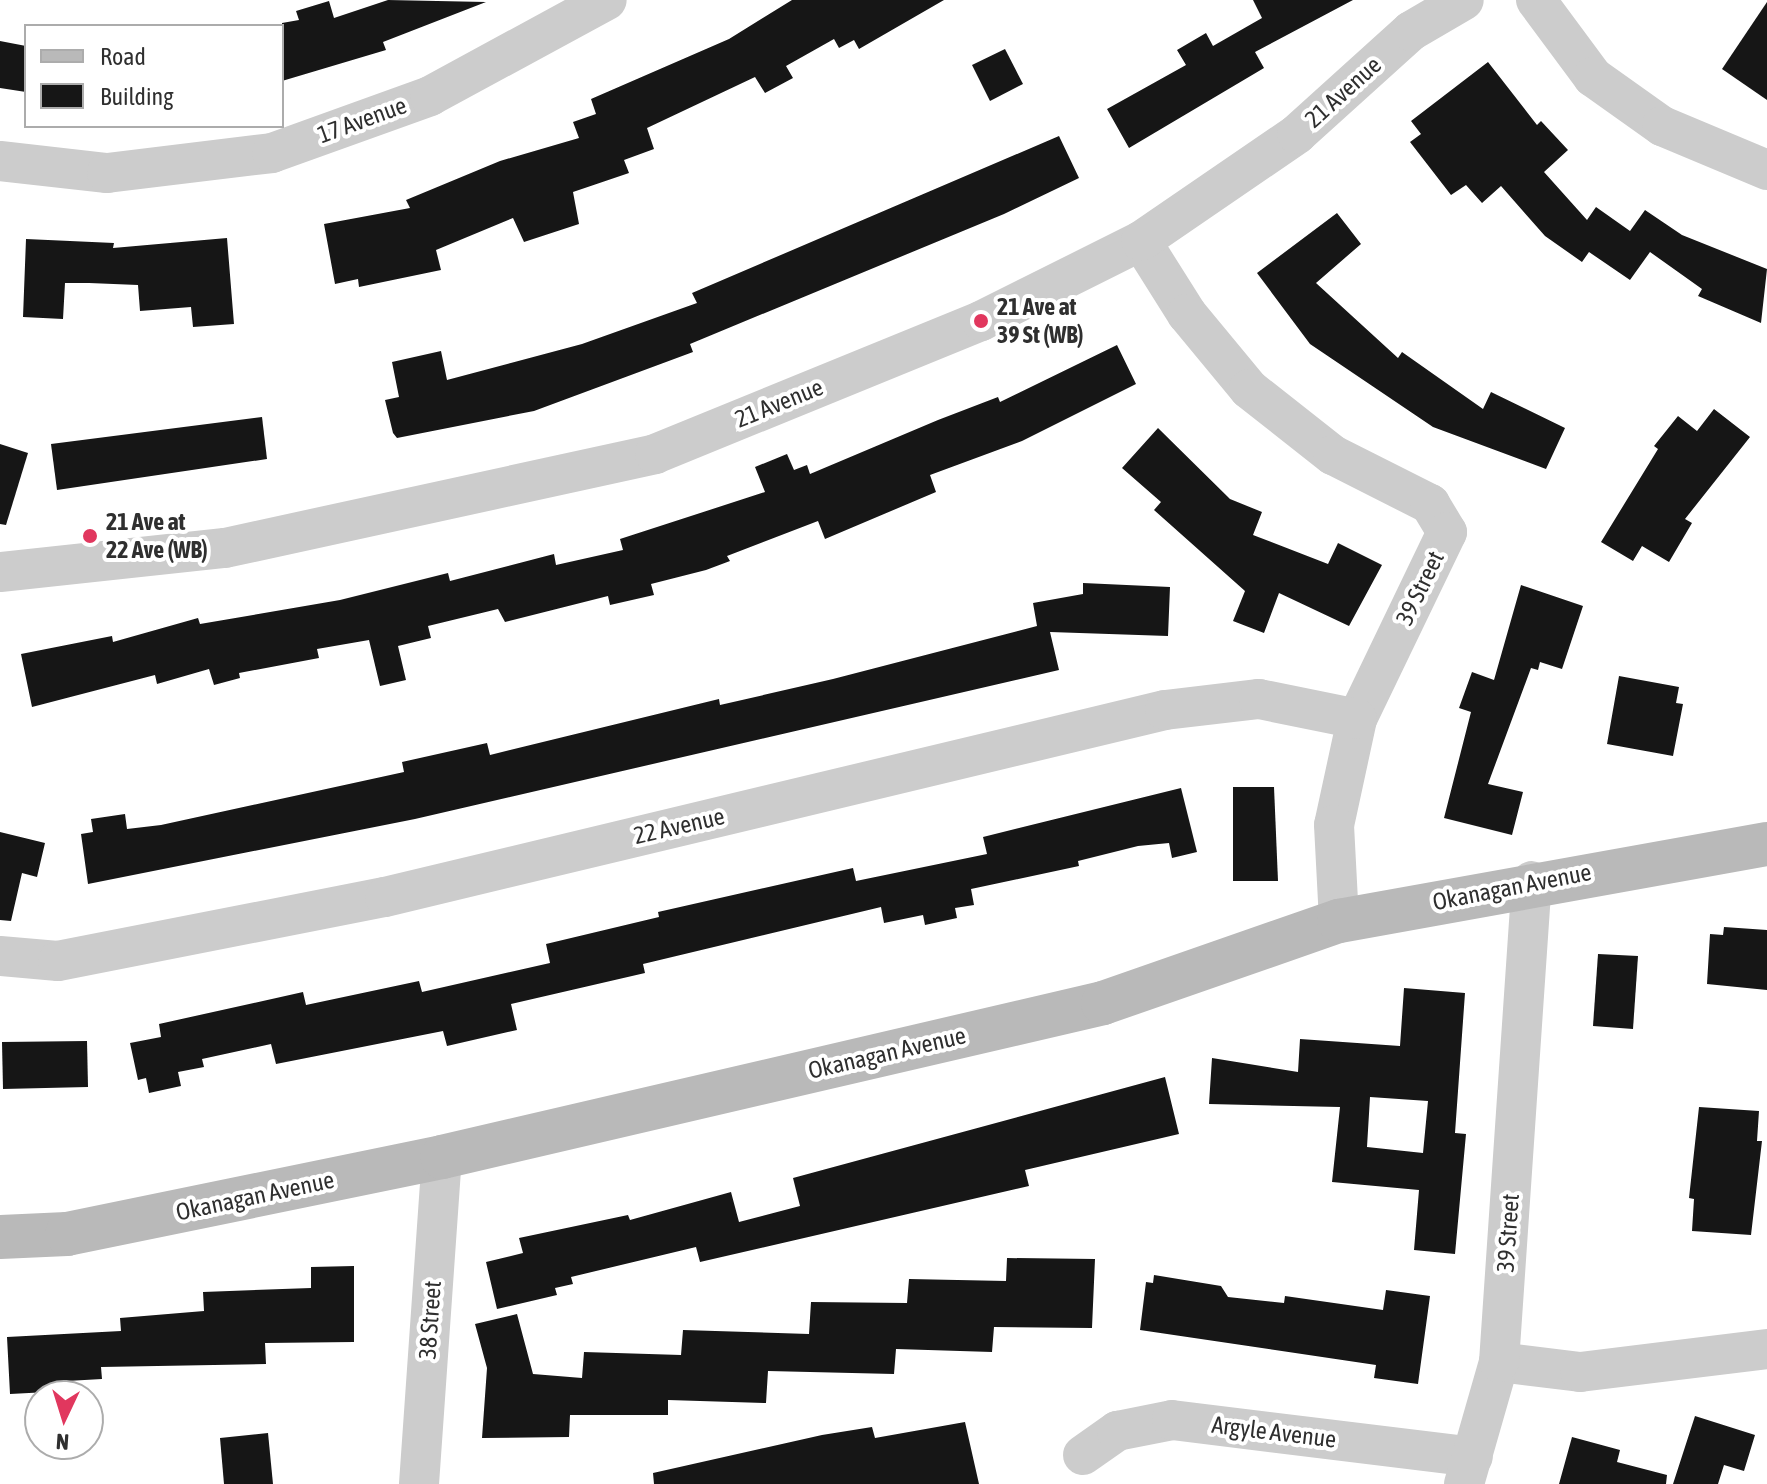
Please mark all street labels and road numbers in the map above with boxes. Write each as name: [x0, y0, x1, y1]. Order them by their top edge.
street label: 21 Avenue: [1299, 50, 1387, 134]
street label: 17 Avenue: [314, 91, 410, 149]
street label: 21 Avenue: [731, 372, 827, 434]
street label: 39 Street: [1390, 546, 1450, 630]
street label: 22 Avenue: [631, 802, 727, 850]
street label: Okanagan Avenue: [1430, 858, 1594, 916]
street label: Okanagan Avenue: [805, 1021, 969, 1085]
street label: Okanagan Avenue: [173, 1165, 337, 1227]
street label: 39 Street: [1491, 1193, 1525, 1273]
street label: 38 Street: [413, 1280, 447, 1360]
street label: Argyle Avenue: [1210, 1410, 1338, 1454]

